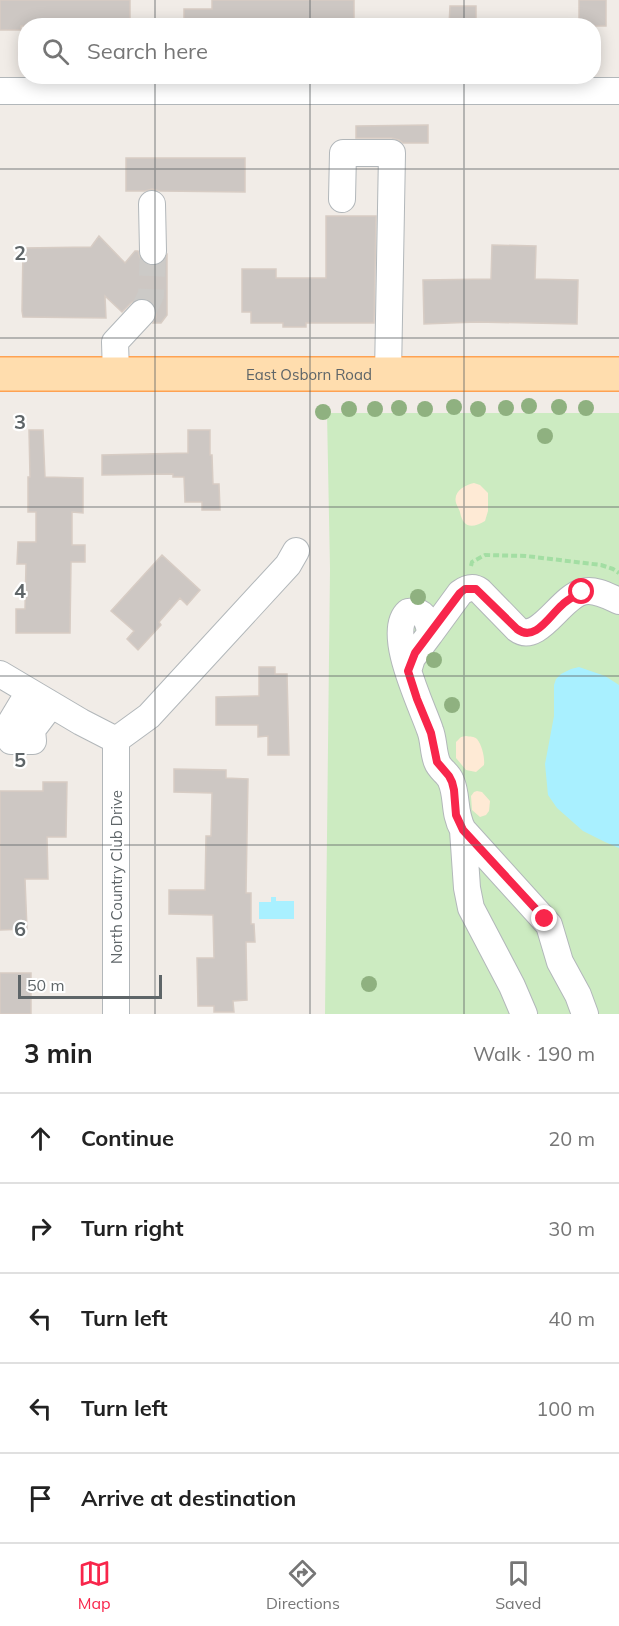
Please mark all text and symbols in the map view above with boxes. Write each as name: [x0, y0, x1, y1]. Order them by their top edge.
search box: [18, 18, 601, 84]
icon: search: [39, 35, 72, 68]
text: Search here: [87, 37, 208, 65]
text: 2: [14, 240, 26, 265]
street label: East Osborn Road: [246, 365, 372, 384]
text: 3: [14, 409, 26, 434]
text: 4: [14, 578, 26, 603]
route start: [568, 578, 594, 604]
text: 5: [14, 747, 26, 772]
street label: North Country Club Drive: [107, 790, 126, 964]
route end: [531, 905, 557, 931]
text: 6: [14, 916, 26, 941]
scale bar: [18, 972, 162, 1000]
text: 50 m: [27, 975, 64, 995]
text: 3 min: [24, 1037, 93, 1070]
text: Walk · 190 m: [473, 1041, 595, 1066]
icon: ahead: [24, 1122, 57, 1155]
text: Continue: [81, 1124, 174, 1152]
text: 20 m: [548, 1126, 595, 1151]
icon: right: [24, 1212, 57, 1245]
text: Turn right: [81, 1214, 184, 1242]
text: 30 m: [548, 1216, 595, 1241]
icon: left: [24, 1302, 57, 1335]
text: Turn left: [81, 1304, 168, 1332]
text: 40 m: [548, 1306, 595, 1331]
icon: left: [24, 1392, 57, 1425]
text: Turn left: [81, 1394, 168, 1422]
text: 100 m: [536, 1396, 595, 1421]
icon: arrive: [24, 1482, 57, 1515]
text: Arrive at destination: [81, 1484, 296, 1512]
tab: Map: [78, 1557, 111, 1613]
tab: Directions: [266, 1557, 340, 1613]
tab: Saved: [495, 1557, 541, 1613]

